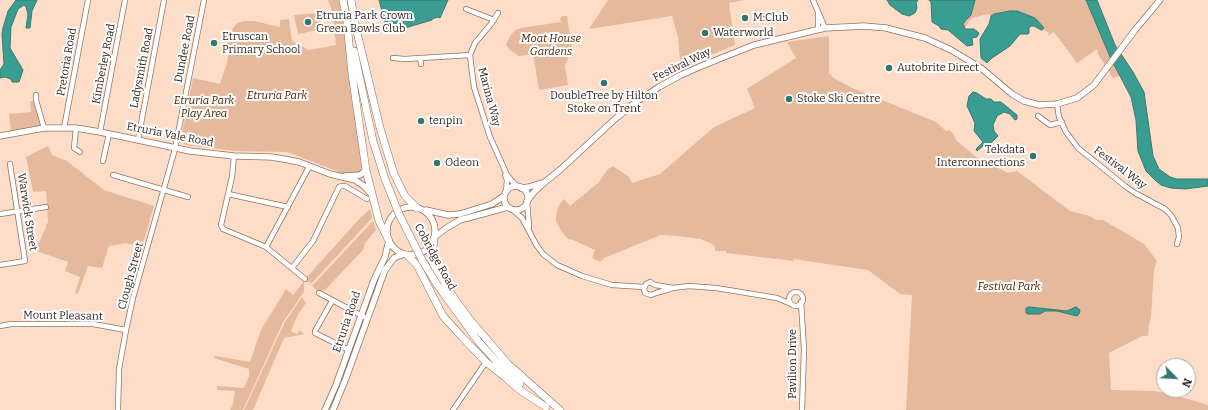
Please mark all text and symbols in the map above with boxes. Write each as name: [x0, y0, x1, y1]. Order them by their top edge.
place label: Etruria Park Crown Green Bowls Club: [316, 9, 413, 35]
place label: M:Club: [753, 11, 788, 25]
marker: M:Club: [740, 13, 750, 23]
street label: Dundee Road: [172, 14, 198, 84]
marker: Etruria Park Crown Green Bowls Club: [303, 17, 313, 27]
street label: Kimberley Road: [90, 23, 118, 105]
place label: Waterworld: [713, 26, 773, 40]
street label: Pretoria Road: [54, 27, 80, 97]
street label: Ladysmith Road: [128, 27, 156, 109]
marker: Waterworld: [700, 28, 710, 38]
place label: Etruscan Primary School: [222, 30, 301, 56]
park label: Moat House Gardens: [521, 32, 581, 58]
marker: Etruscan Primary School: [209, 38, 219, 48]
street label: Festival Way: [651, 45, 713, 85]
place label: Autobrite Direct: [897, 61, 979, 75]
marker: Autobrite Direct: [884, 63, 894, 73]
street label: Marina Way: [475, 66, 503, 128]
marker: DoubleTree by Hilton Stoke on Trent: [599, 78, 609, 88]
park label: Etruria Park: [247, 89, 307, 103]
place label: DoubleTree by Hilton Stoke on Trent: [550, 89, 658, 115]
place label: Stoke Ski Centre: [797, 92, 880, 106]
park label: Etruria Park Play Area: [174, 94, 234, 120]
marker: Stoke Ski Centre: [784, 94, 794, 104]
place label: tenpin: [429, 114, 463, 128]
marker: tenpin: [416, 116, 426, 126]
street label: Etruria Vale Road: [125, 120, 215, 150]
place label: Tekdata Interconnections: [937, 143, 1025, 169]
street label: Festival Way: [1091, 144, 1149, 192]
marker: Tekdata Interconnections: [1028, 151, 1038, 161]
place label: Odeon: [445, 156, 479, 170]
marker: Odeon: [432, 158, 442, 168]
street label: Warwick Street: [14, 172, 40, 252]
street label: Cobridge Road: [411, 221, 459, 293]
street label: Clough Street: [116, 241, 146, 311]
park label: Festival Park: [977, 280, 1041, 294]
street label: Etruria Road: [330, 289, 364, 355]
street label: Mount Pleasant: [23, 309, 103, 323]
street label: Pavilion Drive: [786, 329, 800, 399]
north arrow: [1156, 358, 1196, 398]
text: N: [1179, 376, 1194, 389]

